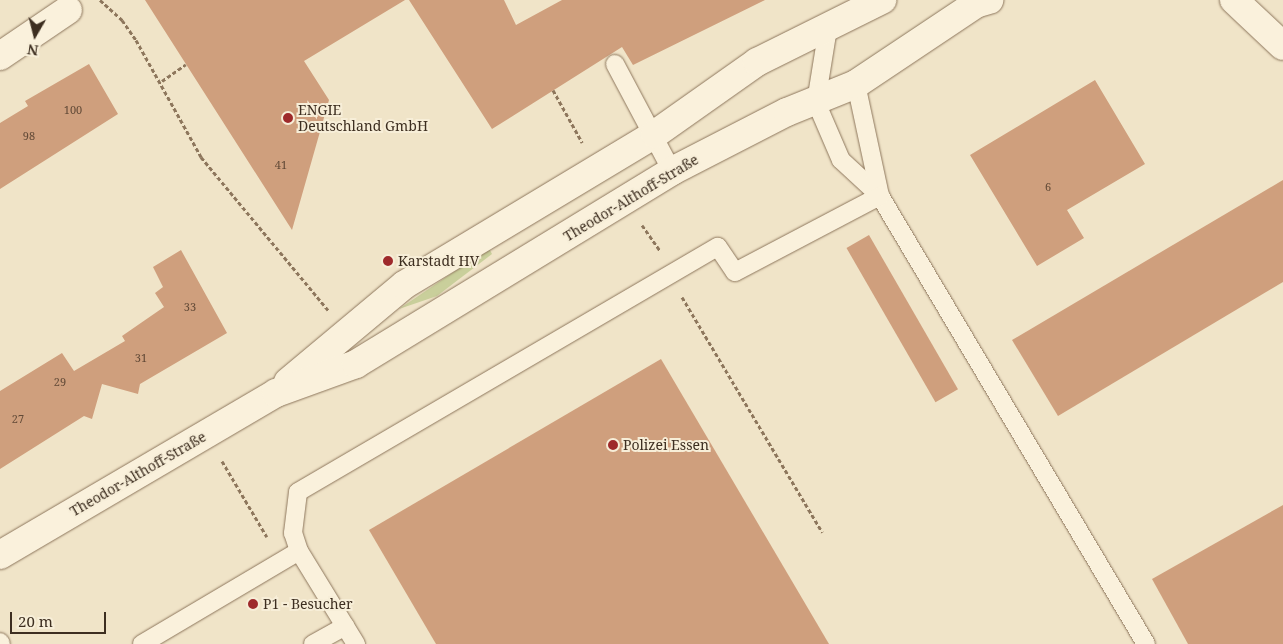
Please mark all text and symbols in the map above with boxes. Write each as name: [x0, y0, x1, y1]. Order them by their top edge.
north arrow: [10, 10, 60, 60]
text: N: [26, 40, 40, 61]
place label: ENGIE Deutschland GmbH: [298, 102, 428, 134]
house number: 100: [64, 103, 82, 117]
marker: ENGIE Deutschland GmbH: [282, 112, 294, 124]
house number: 98: [23, 129, 35, 143]
street label: Theodor-Althoff-Straße: [561, 151, 701, 245]
house number: 41: [275, 158, 287, 172]
house number: 6: [1045, 180, 1051, 194]
place label: Karstadt HV: [398, 253, 479, 269]
marker: Karstadt HV: [382, 255, 394, 267]
house number: 33: [184, 300, 196, 314]
house number: 31: [135, 351, 147, 365]
house number: 29: [54, 375, 66, 389]
house number: 27: [12, 412, 24, 426]
street label: Theodor-Althoff-Straße: [67, 428, 209, 520]
place label: Polizei Essen: [623, 437, 709, 453]
marker: Polizei Essen: [607, 439, 619, 451]
place label: P1 - Besucher: [263, 596, 353, 612]
marker: P1 - Besucher: [247, 598, 259, 610]
scale bar: [12, 602, 109, 634]
text: 20 m: [18, 611, 53, 631]

